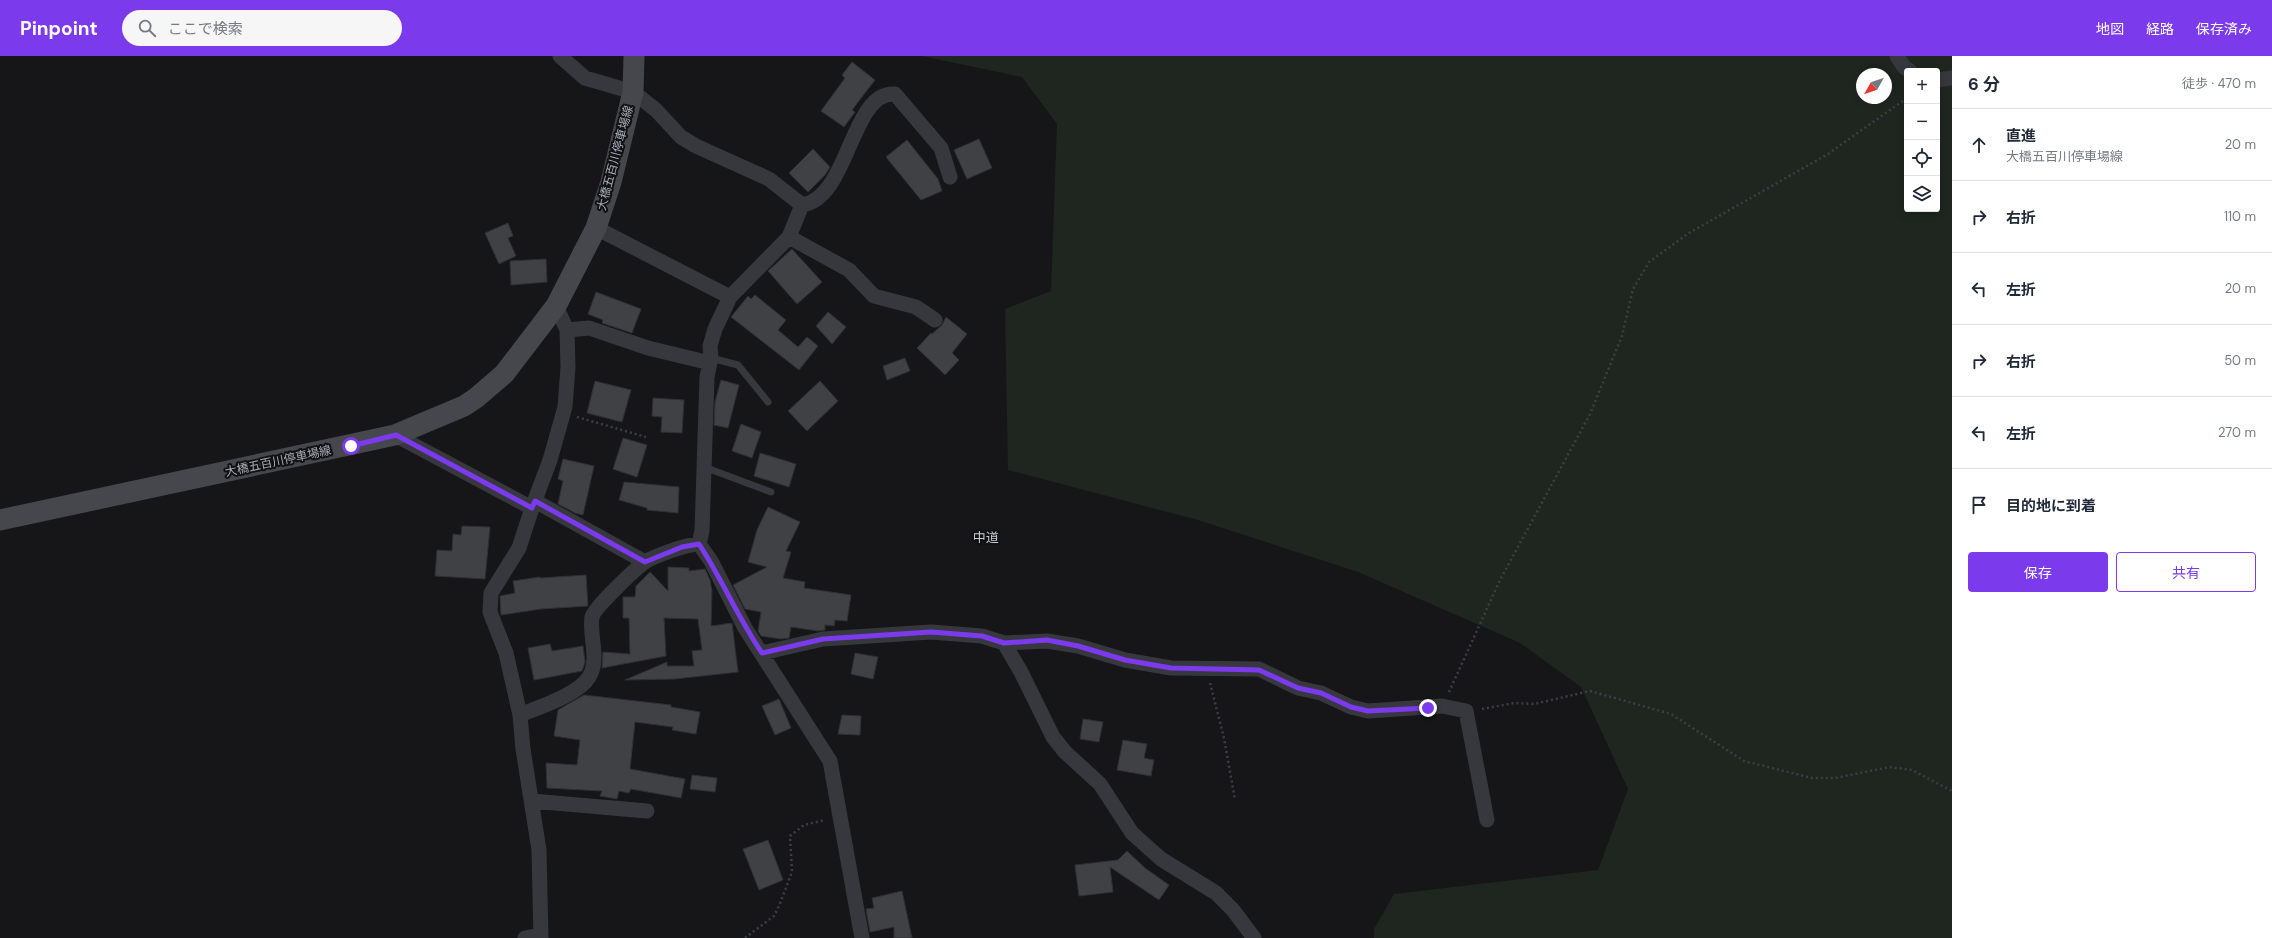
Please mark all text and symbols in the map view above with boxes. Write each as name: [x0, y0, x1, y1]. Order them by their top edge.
search box: [122, 10, 402, 46]
text: Pinpoint: [20, 16, 98, 41]
icon: search: [136, 17, 158, 39]
text: ここで検索: [168, 19, 243, 39]
text: 地図: [2096, 20, 2124, 38]
text: 経路: [2146, 20, 2174, 38]
text: 保存済み: [2196, 20, 2252, 38]
north arrow: [1856, 68, 1892, 104]
map controls: [1904, 68, 1940, 212]
button: +: [1904, 68, 1940, 104]
text: 6 分: [1968, 73, 2000, 95]
text: 徒歩 · 470 m: [2182, 75, 2256, 92]
street label: 大橋五百川停車場線: [593, 104, 637, 212]
button: −: [1904, 104, 1940, 140]
text: 直進: [2006, 126, 2036, 146]
icon: ahead: [1968, 134, 1990, 156]
text: 20 m: [2225, 136, 2256, 153]
button: locate: [1904, 140, 1940, 176]
text: 大橋五百川停車場線: [2006, 148, 2123, 165]
button: layers: [1904, 176, 1940, 212]
icon: right: [1968, 206, 1990, 228]
text: 右折: [2006, 208, 2036, 228]
text: 110 m: [2224, 208, 2256, 225]
icon: left: [1968, 278, 1990, 300]
text: 左折: [2006, 280, 2036, 300]
text: 20 m: [2225, 280, 2256, 297]
icon: right: [1968, 350, 1990, 372]
text: 右折: [2006, 352, 2036, 372]
text: 50 m: [2224, 352, 2256, 369]
icon: left: [1968, 422, 1990, 444]
text: 左折: [2006, 424, 2036, 444]
text: 270 m: [2218, 424, 2256, 441]
route start: [342, 437, 360, 455]
street label: 大橋五百川停車場線: [224, 442, 332, 480]
icon: arrive: [1968, 494, 1990, 516]
text: 目的地に到着: [2006, 496, 2096, 516]
district label: 中道: [973, 529, 999, 546]
button: 保存: [1968, 552, 2108, 592]
button: 共有: [2116, 552, 2256, 592]
route end: [1419, 699, 1437, 717]

